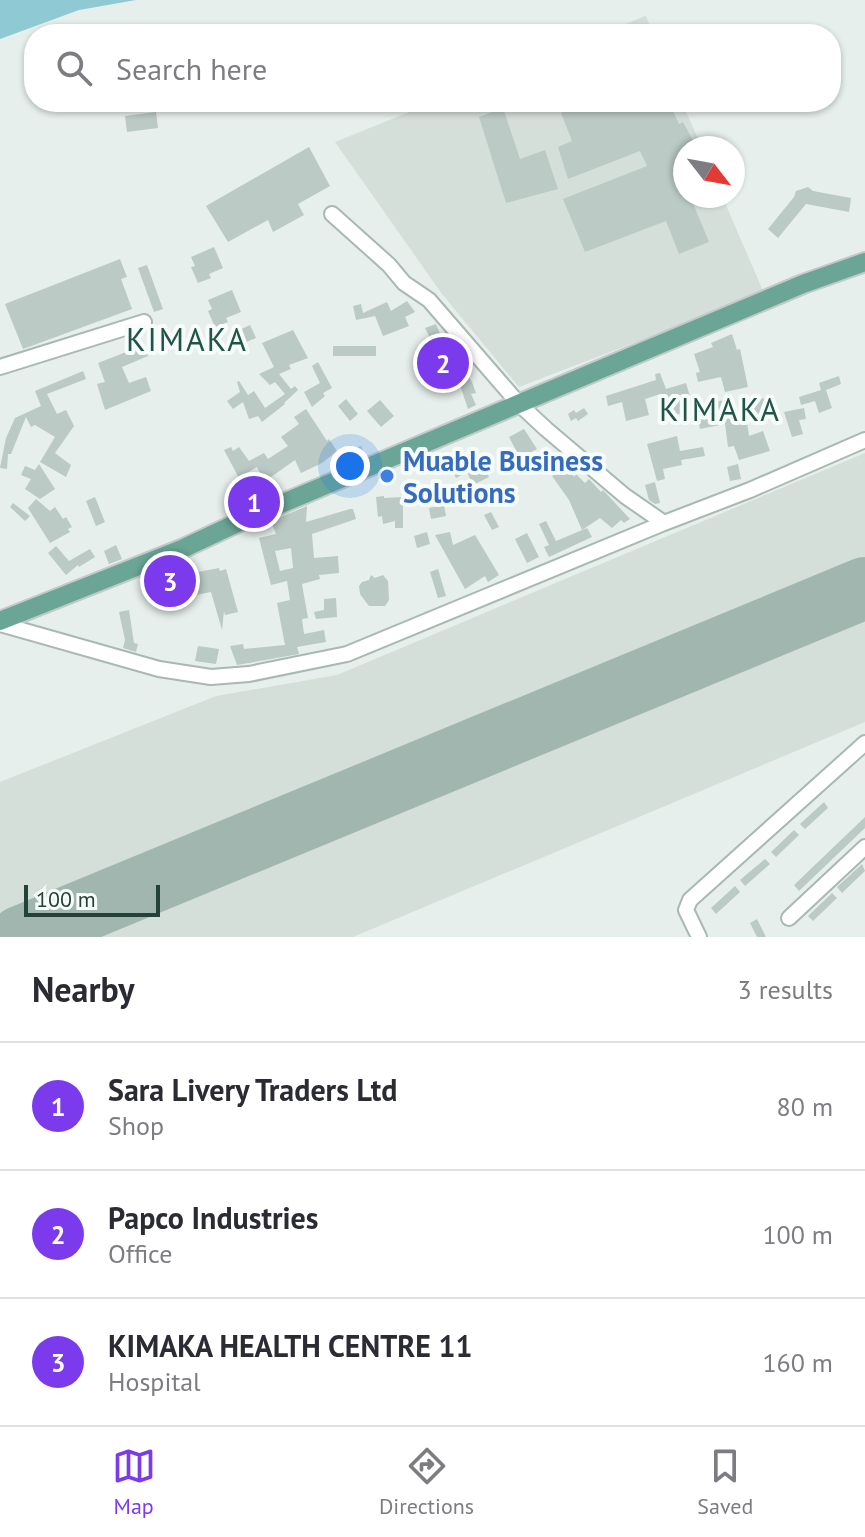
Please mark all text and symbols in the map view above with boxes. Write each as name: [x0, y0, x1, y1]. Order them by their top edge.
search box: [24, 24, 841, 112]
icon: search: [52, 46, 96, 90]
text: Search here: [116, 49, 267, 88]
north arrow: [673, 136, 745, 208]
district label: KIMAKA: [126, 318, 248, 360]
pin: 2: [417, 333, 469, 393]
district label: KIMAKA: [659, 388, 781, 430]
place label: Muable Business Solutions: [403, 442, 603, 511]
your location: [330, 446, 370, 486]
marker: Muable Business Solutions: [378, 467, 396, 485]
pin: 1: [228, 472, 280, 532]
pin: 3: [144, 551, 196, 611]
scale bar: [24, 881, 160, 917]
text: 100 m: [36, 885, 96, 913]
text: Nearby: [32, 967, 134, 1011]
text: 3 results: [738, 973, 833, 1006]
text: Sara Livery Traders Ltd: [108, 1070, 397, 1109]
text: 1: [51, 1090, 65, 1123]
text: 80 m: [777, 1090, 833, 1123]
text: Shop: [108, 1109, 164, 1142]
text: Papco Industries: [108, 1198, 318, 1237]
text: 2: [51, 1218, 65, 1251]
text: 100 m: [762, 1218, 833, 1251]
text: Office: [108, 1237, 172, 1270]
text: KIMAKA HEALTH CENTRE 11: [108, 1326, 473, 1365]
text: 3: [51, 1346, 65, 1379]
text: 160 m: [762, 1346, 833, 1379]
text: Hospital: [108, 1365, 201, 1398]
tab: Map: [112, 1444, 156, 1520]
tab: Directions: [379, 1444, 474, 1520]
tab: Saved: [697, 1444, 753, 1520]

